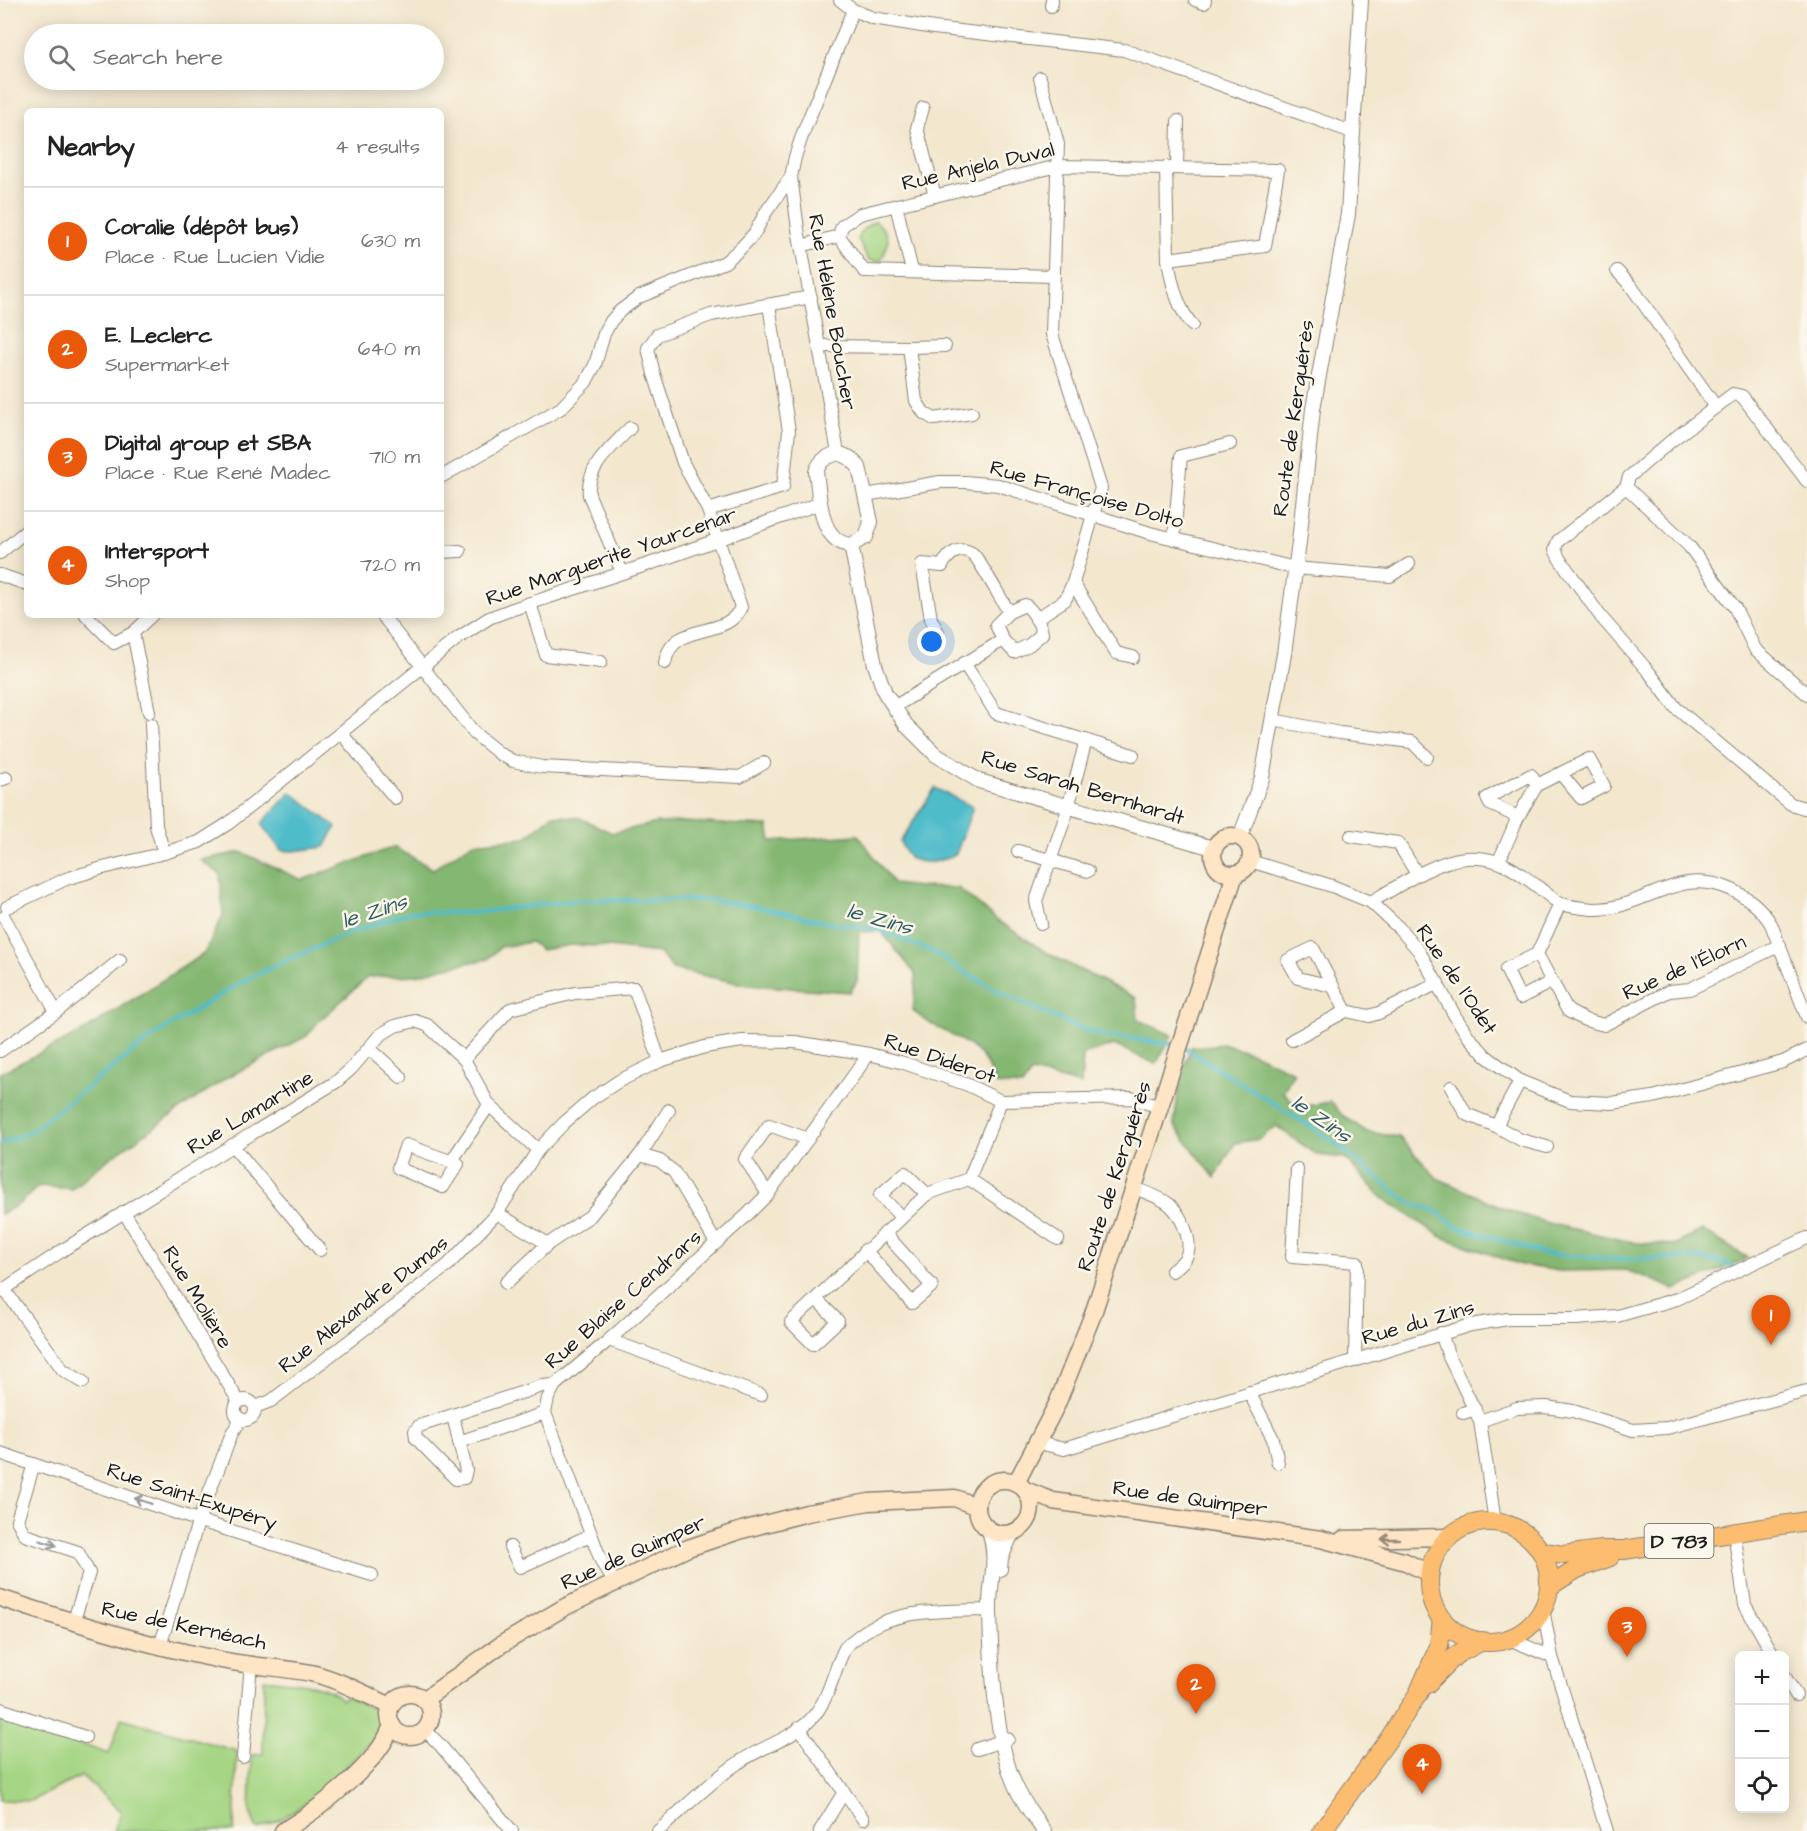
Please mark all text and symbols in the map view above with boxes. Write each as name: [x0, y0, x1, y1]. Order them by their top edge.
search box: [24, 24, 444, 90]
icon: search: [45, 41, 78, 74]
text: Search here: [93, 42, 223, 73]
text: Nearby: [48, 129, 135, 165]
text: 4 results: [335, 133, 420, 161]
street label: Rue Anjela Duval: [899, 135, 1057, 198]
text: Coralie (dépôt bus): [105, 212, 298, 243]
street label: Rue Hélène Boucher: [801, 212, 864, 413]
text: 1: [66, 227, 69, 255]
text: 630 m: [361, 227, 420, 255]
text: Place · Rue Lucien Vidie: [105, 243, 325, 271]
street label: Route de Kerguérès: [1265, 318, 1324, 519]
text: E. Leclerc: [105, 320, 212, 351]
text: 2: [62, 335, 73, 363]
text: 640 m: [358, 335, 420, 363]
text: Supermarket: [105, 351, 229, 379]
text: Digital group et SBA: [105, 428, 311, 459]
text: 3: [62, 443, 73, 471]
text: 710 m: [369, 443, 420, 471]
street label: Rue Françoise Dolto: [987, 453, 1187, 536]
text: Place · Rue René Madec: [105, 459, 331, 487]
street label: Rue Marguerite Yourcenar: [482, 500, 742, 615]
text: Intersport: [105, 536, 209, 567]
text: 4: [61, 551, 74, 579]
text: 720 m: [360, 551, 420, 579]
text: Shop: [105, 567, 150, 595]
your location: [917, 627, 946, 656]
street label: Rue Sarah Bernhardt: [978, 743, 1188, 832]
water label: le Zins: [338, 886, 412, 936]
water label: le Zins: [843, 895, 917, 944]
street label: Rue de l'Odet: [1409, 918, 1504, 1041]
street label: Rue de l'Élorn: [1618, 927, 1751, 1008]
street label: Rue Diderot: [880, 1026, 1000, 1091]
street label: Rue Lamartine: [182, 1063, 319, 1162]
street label: Route de Kerguérès: [1070, 1077, 1161, 1276]
water label: le Zins: [1285, 1087, 1358, 1152]
street label: Rue Blaise Cendrars: [538, 1223, 708, 1376]
street label: Rue Alexandre Dumas: [272, 1229, 454, 1380]
street label: Rue Molière: [155, 1240, 240, 1354]
street label: Rue du Zins: [1358, 1293, 1478, 1352]
pin: 1: [1752, 1296, 1790, 1345]
street label: Rue Saint-Exupéry: [102, 1455, 281, 1540]
street label: Rue de Quimper: [1111, 1473, 1269, 1525]
one-way arrow: [134, 1495, 153, 1506]
street label: Rue de Quimper: [556, 1507, 711, 1598]
road number: D 783: [1644, 1524, 1714, 1558]
one-way arrow: [1381, 1533, 1401, 1545]
one-way arrow: [38, 1538, 57, 1549]
street label: Rue de Kernéach: [99, 1594, 270, 1657]
pin: 3: [1608, 1608, 1646, 1657]
map controls: [1735, 1651, 1789, 1813]
button: +: [1735, 1651, 1789, 1705]
pin: 2: [1176, 1664, 1216, 1714]
button: −: [1735, 1705, 1789, 1759]
pin: 4: [1402, 1744, 1442, 1794]
button: locate: [1735, 1759, 1789, 1813]

